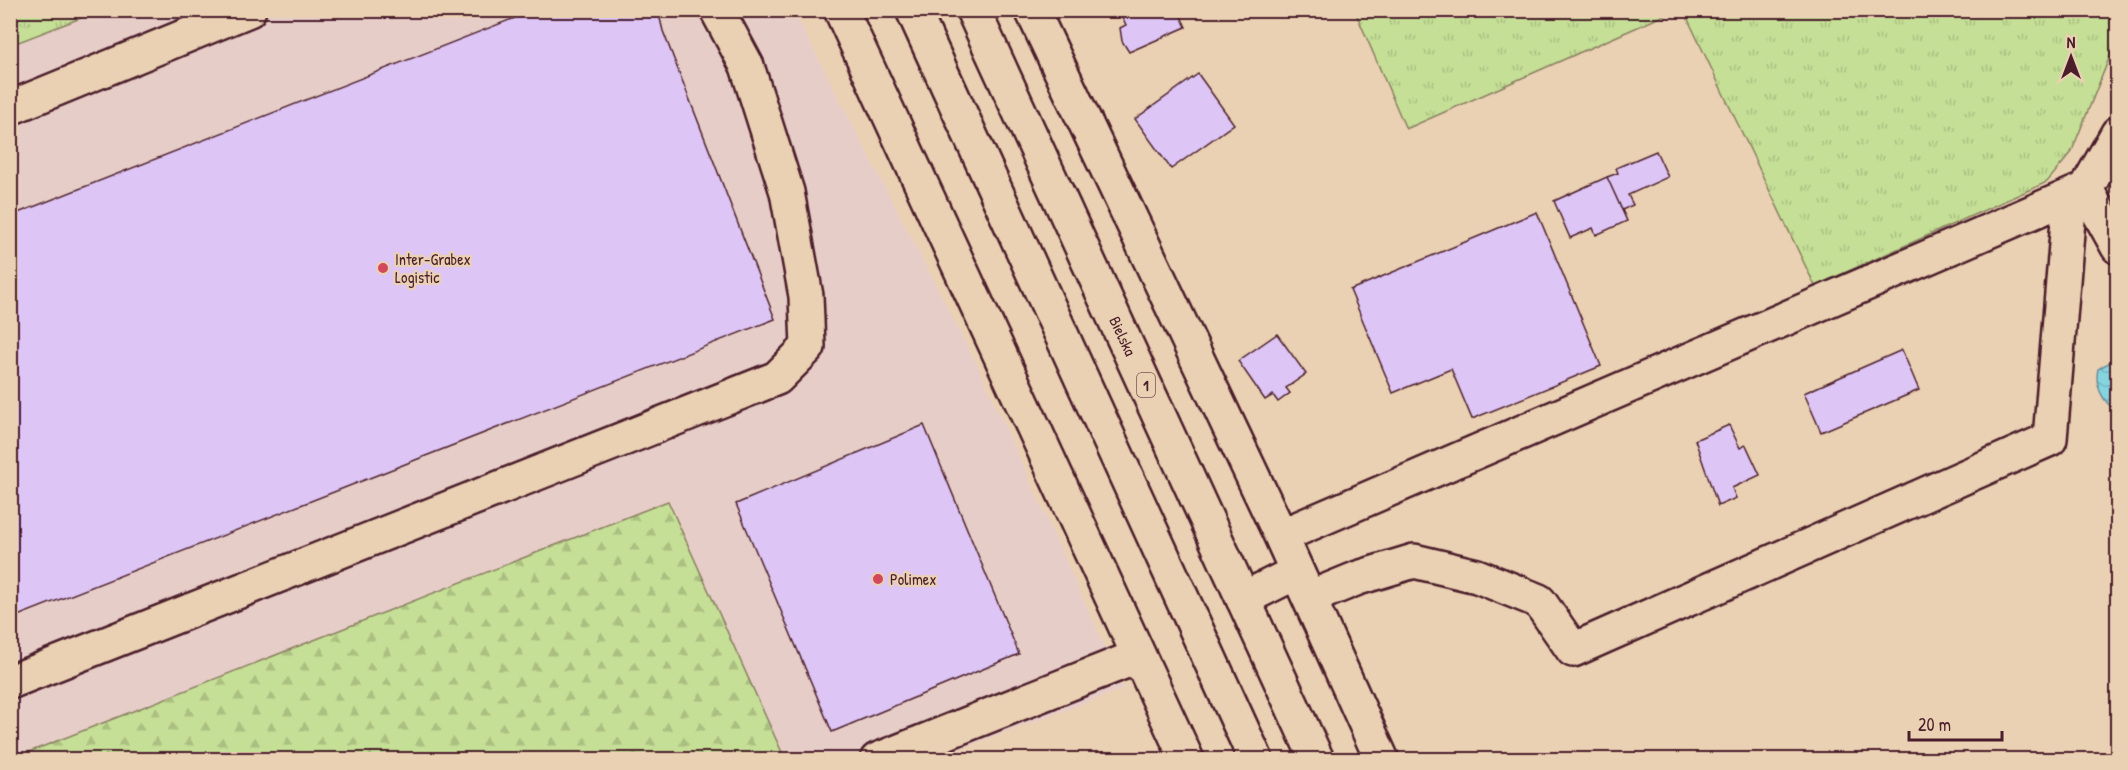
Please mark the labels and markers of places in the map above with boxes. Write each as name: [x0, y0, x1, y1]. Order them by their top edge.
place label: Inter-Grabex Logistic: [395, 248, 471, 288]
marker: Inter-Grabex Logistic: [376, 261, 390, 275]
place label: Polimex: [890, 568, 936, 590]
marker: Polimex: [871, 572, 885, 586]

